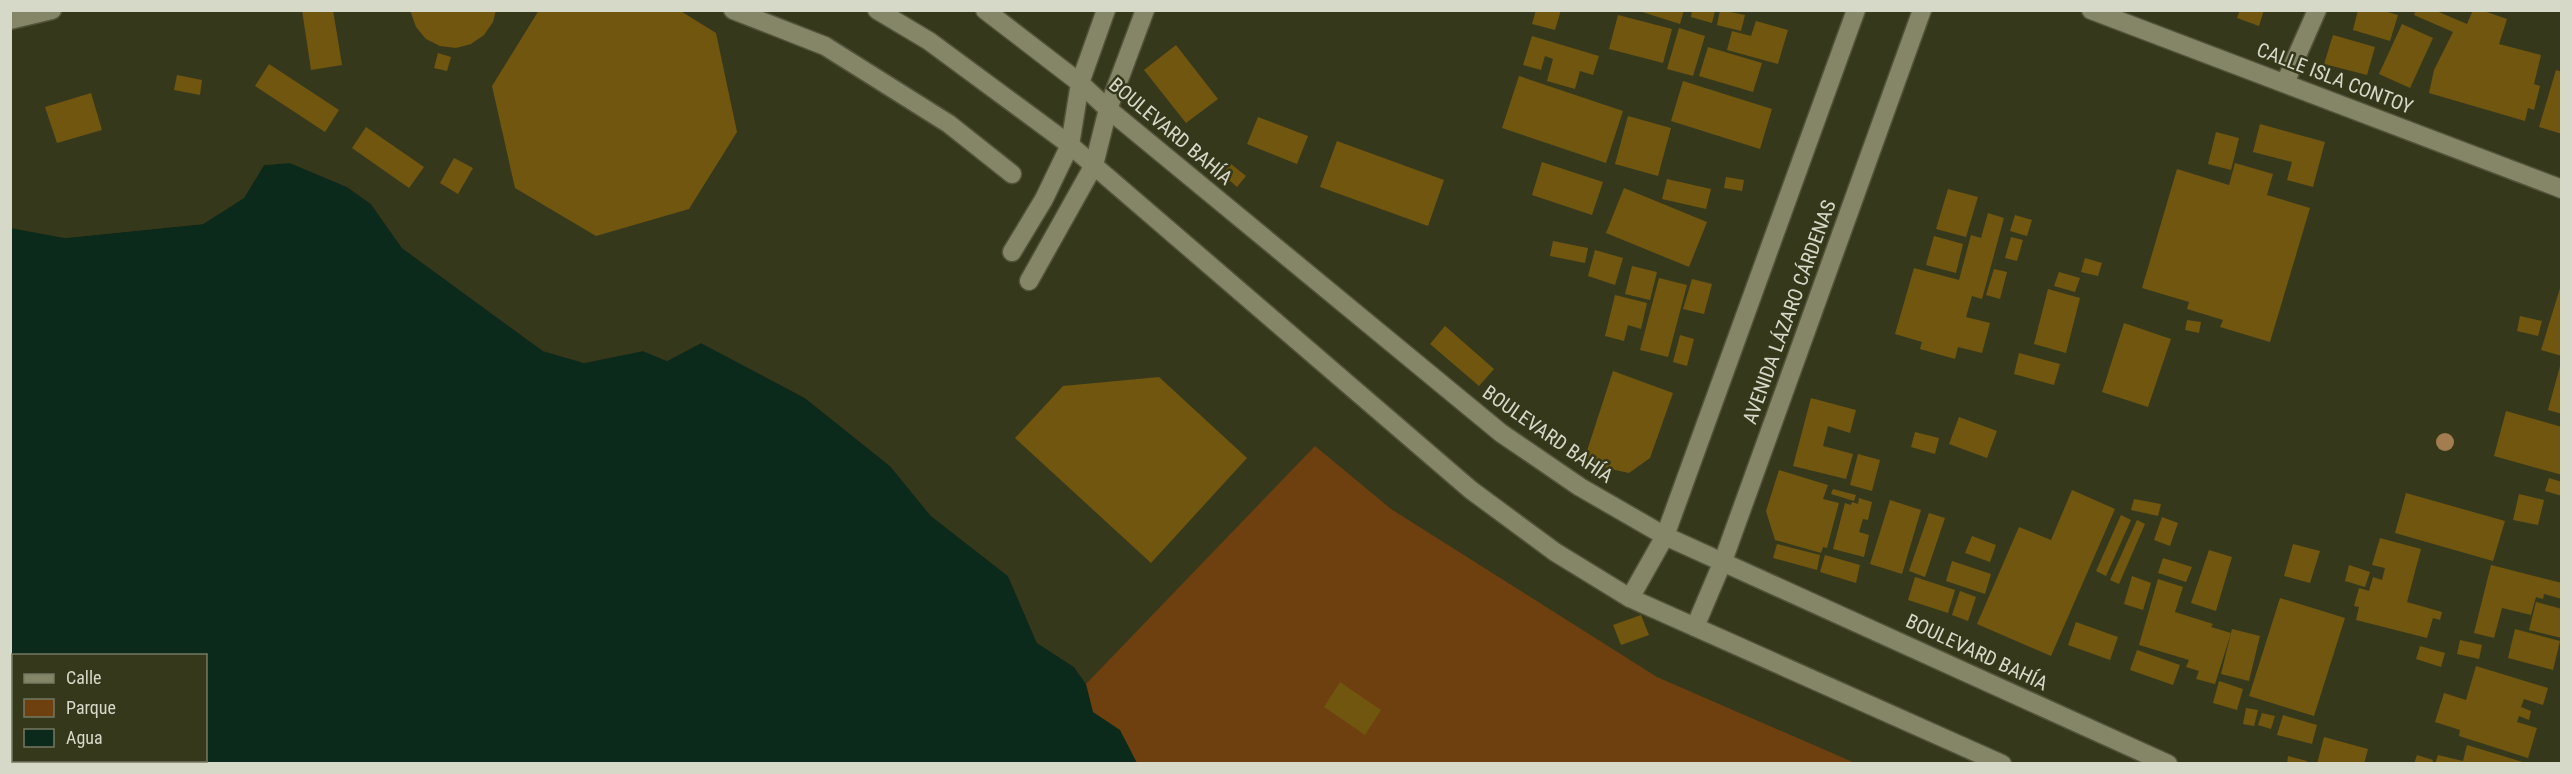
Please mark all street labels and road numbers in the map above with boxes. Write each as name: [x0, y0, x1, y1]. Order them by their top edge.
street label: CALLE ISLA CONTOY: [2254, 37, 2417, 119]
street label: BOULEVARD BAHÍA: [1104, 72, 1238, 190]
street label: AVENIDA LÁZARO CÁRDENAS: [1737, 197, 1841, 427]
street label: BOULEVARD BAHÍA: [1478, 380, 1618, 488]
street label: BOULEVARD BAHÍA: [1902, 609, 2052, 696]

